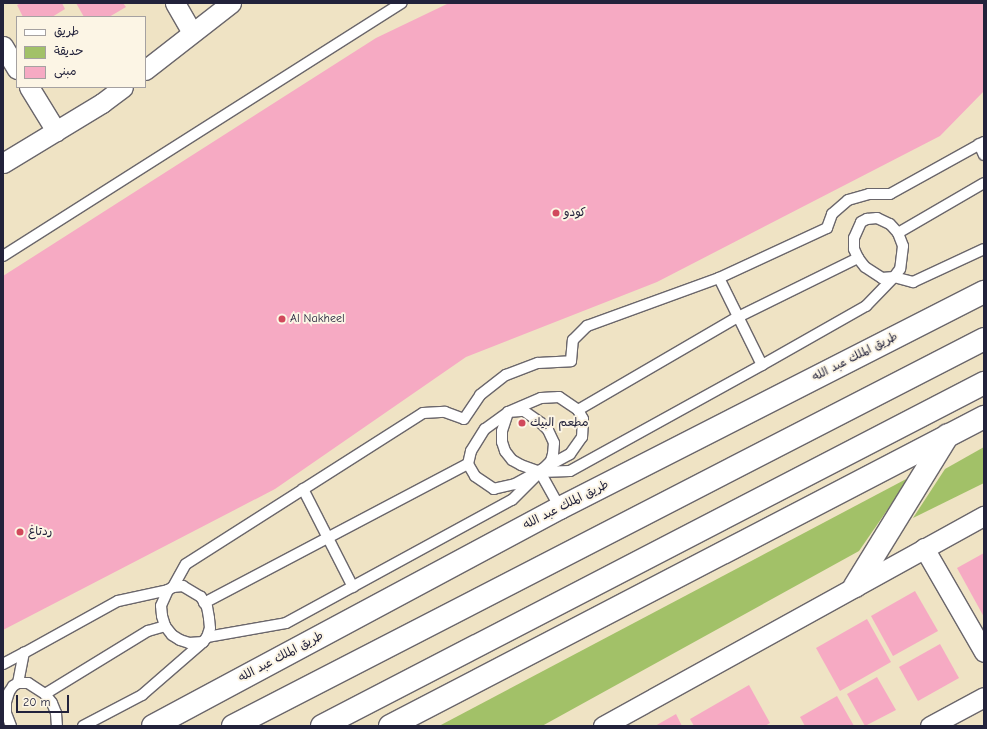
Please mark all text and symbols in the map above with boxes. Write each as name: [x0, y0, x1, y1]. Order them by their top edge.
legend: [16, 16, 146, 88]
text: طريق: [54, 24, 79, 38]
text: حديقة: [54, 44, 83, 58]
text: مبنى: [54, 64, 77, 78]
place label: كودو: [564, 206, 586, 220]
marker: كودو: [551, 208, 561, 218]
place label: Al Nakheel: [290, 312, 345, 326]
marker: Al Nakheel: [277, 314, 287, 324]
street label: طريق الملك عبد الله: [810, 329, 900, 385]
place label: مطعم البيك: [530, 416, 589, 430]
marker: مطعم البيك: [517, 418, 527, 428]
street label: طريق الملك عبد الله: [521, 477, 611, 533]
place label: ردتاغ: [28, 525, 52, 539]
marker: ردتاغ: [15, 527, 25, 537]
street label: طريق الملك عبد الله: [236, 629, 326, 685]
scale bar: [18, 687, 71, 713]
text: 20 m: [23, 695, 51, 709]

